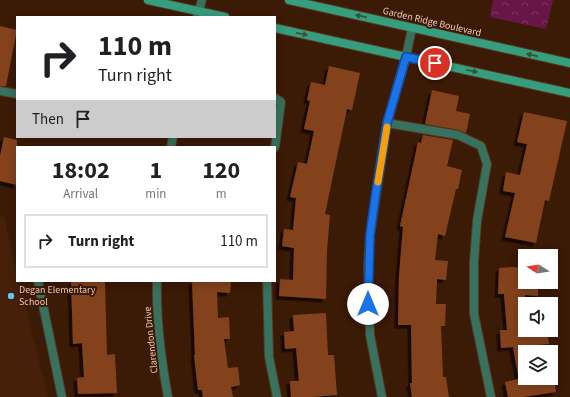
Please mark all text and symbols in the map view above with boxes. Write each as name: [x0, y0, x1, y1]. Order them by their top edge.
street label: Garden Ridge Boulevard: [381, 4, 483, 40]
one-way arrow: [355, 13, 367, 19]
text: 110 m: [98, 26, 172, 66]
one-way arrow: [296, 31, 308, 37]
icon: right: [32, 32, 84, 84]
pin: [418, 46, 452, 80]
one-way arrow: [526, 51, 538, 57]
icon: arrive: [424, 52, 446, 74]
text: Turn right: [98, 63, 172, 88]
one-way arrow: [466, 69, 478, 75]
icon: arrive: [72, 108, 94, 130]
text: Then: [32, 109, 64, 130]
text: 18:02: [52, 153, 110, 188]
text: 1: [150, 153, 162, 188]
text: 120: [202, 153, 240, 188]
text: Arrival: [63, 185, 98, 203]
text: min: [145, 185, 166, 203]
text: m: [216, 185, 227, 203]
icon: right: [34, 230, 56, 252]
text: Turn right: [68, 231, 134, 252]
text: 110 m: [220, 231, 258, 252]
north arrow: [518, 249, 558, 289]
map controls: [518, 249, 558, 385]
place label: Degan Elementary School: [19, 283, 96, 309]
position arrow: [347, 283, 389, 325]
marker: Degan Elementary School: [6, 291, 16, 301]
button: sound: [518, 297, 558, 337]
street label: Clarendon Drive: [141, 306, 161, 374]
button: layers: [518, 345, 558, 385]

